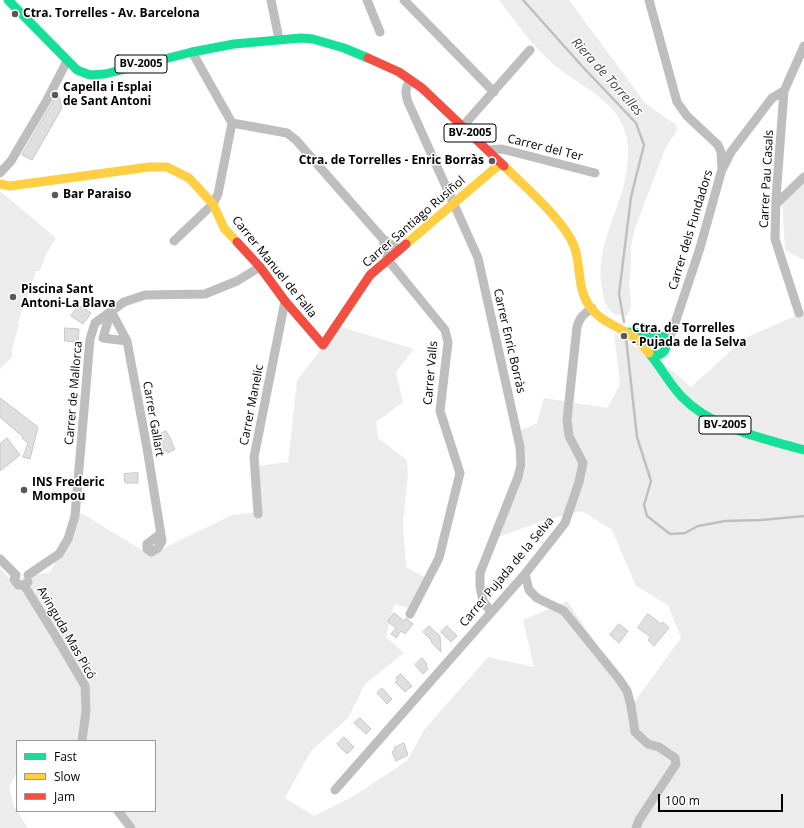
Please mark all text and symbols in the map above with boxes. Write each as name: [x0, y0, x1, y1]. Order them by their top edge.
place label: Ctra. Torrelles - Av. Barcelona: [23, 7, 200, 21]
marker: Ctra. Torrelles - Av. Barcelona: [10, 9, 20, 19]
water label: Riera de Torrelles: [568, 35, 646, 119]
road number: BV-2005: [115, 55, 167, 73]
place label: Capella i Esplai de Sant Antoni: [63, 81, 152, 109]
marker: Capella i Esplai de Sant Antoni: [50, 90, 60, 100]
road number: BV-2005: [444, 124, 496, 142]
street label: Carrer Pau Casals: [757, 129, 777, 229]
street label: Carrer del Ter: [506, 132, 584, 164]
place label: Ctra. de Torrelles - Enric Borràs: [299, 154, 484, 168]
marker: Ctra. de Torrelles - Enric Borràs: [487, 156, 497, 166]
street label: Carrer dels Fundadors: [666, 168, 716, 292]
street label: Carrer Santiago Rusiñol: [360, 173, 468, 271]
place label: Bar Paraiso: [63, 188, 131, 202]
marker: Bar Paraiso: [50, 190, 60, 200]
street label: Carrer Manuel de Falla: [229, 213, 319, 321]
place label: Piscina Sant Antoni-La Blava: [21, 283, 115, 311]
street label: Carrer Enric Borràs: [490, 287, 528, 395]
marker: Piscina Sant Antoni-La Blava: [8, 292, 18, 302]
place label: Ctra. de Torrelles - Pujada de la Selva: [632, 322, 747, 350]
marker: Ctra. de Torrelles - Pujada de la Selva: [619, 331, 629, 341]
street label: Carrer Valls: [421, 340, 441, 406]
street label: Carrer de Mallorca: [62, 341, 86, 445]
street label: Carrer Manelic: [237, 363, 267, 447]
street label: Carrer Gallart: [139, 380, 167, 458]
road number: BV-2005: [699, 416, 751, 434]
place label: INS Frederic Mompou: [32, 476, 105, 504]
marker: INS Frederic Mompou: [19, 485, 29, 495]
street label: Carrer Pujada de la Selva: [457, 514, 557, 630]
street label: Avinguda Mas Picó: [34, 584, 98, 682]
legend: [16, 740, 156, 812]
text: Fast: [54, 748, 77, 765]
text: Slow: [54, 768, 80, 785]
scale bar: [660, 786, 785, 812]
text: Jam: [54, 788, 75, 805]
text: 100 m: [665, 792, 700, 809]

